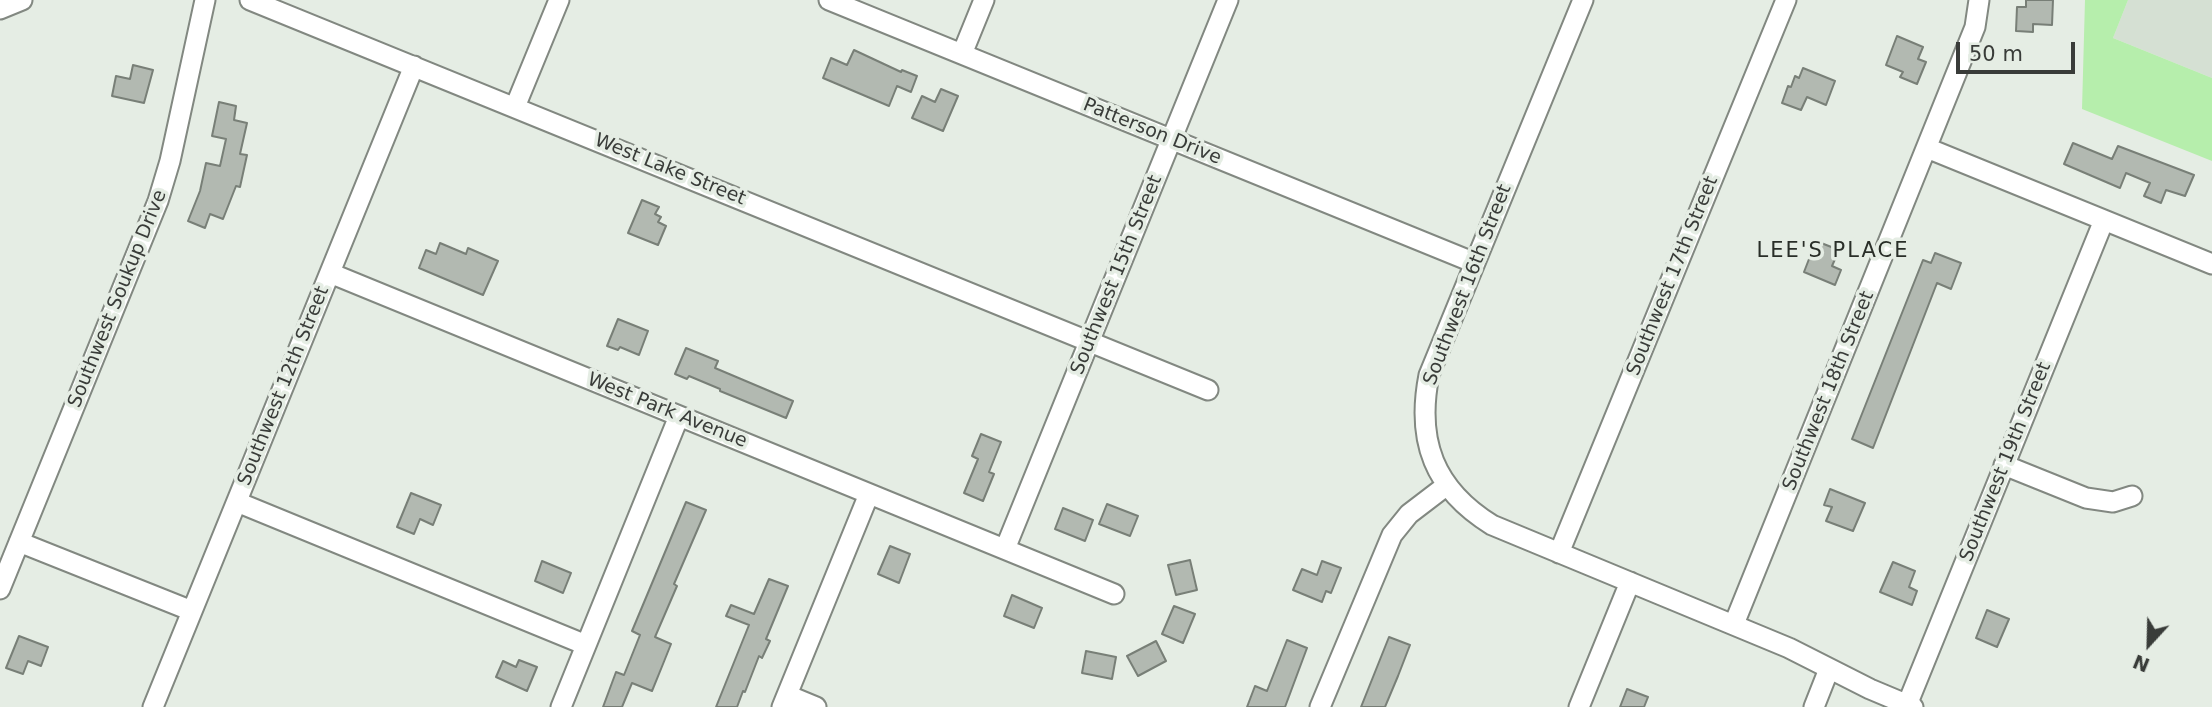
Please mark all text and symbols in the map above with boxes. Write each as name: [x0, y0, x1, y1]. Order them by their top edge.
scale bar: [1960, 28, 2079, 72]
text: 50 m: [1969, 42, 2023, 66]
street label: Patterson Drive: [1080, 94, 1224, 170]
street label: West Lake Street: [591, 129, 749, 211]
street label: Southwest 15th Street: [1066, 172, 1168, 378]
street label: Southwest 17th Street: [1622, 173, 1724, 379]
street label: Southwest 16th Street: [1419, 181, 1517, 389]
street label: Southwest Soukup Drive: [64, 187, 172, 411]
district label: LEE'S PLACE: [1758, 239, 1908, 265]
street label: Southwest 12th Street: [233, 283, 335, 489]
street label: Southwest 18th Street: [1778, 288, 1880, 494]
street label: Southwest 19th Street: [1955, 359, 2057, 565]
street label: West Park Avenue: [584, 369, 750, 453]
north arrow: [2114, 609, 2184, 679]
text: N: [2130, 650, 2153, 677]

